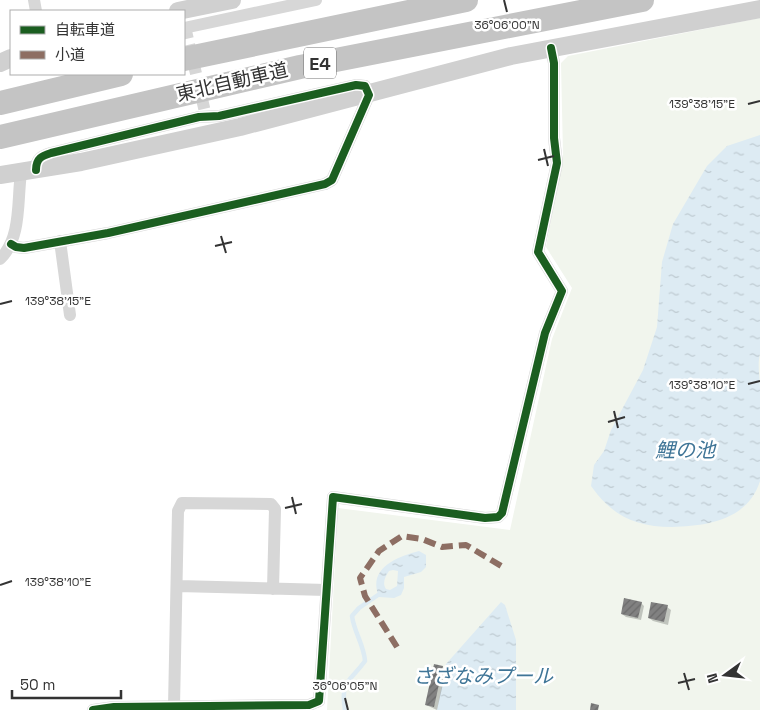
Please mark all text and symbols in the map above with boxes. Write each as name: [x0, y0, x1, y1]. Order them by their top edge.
legend: [10, 10, 185, 75]
text: 36°06'00"N: [474, 17, 540, 33]
text: 自転車道: [55, 20, 115, 39]
text: 小道: [55, 45, 85, 64]
road number: E4: [304, 48, 336, 78]
street label: 東北自動車道: [174, 57, 290, 107]
text: 139°38'15"E: [669, 96, 735, 112]
text: 139°38'15"E: [25, 293, 91, 309]
text: 139°38'10"E: [669, 377, 735, 393]
water label: 鯉の池: [655, 437, 717, 463]
text: 139°38'10"E: [25, 574, 91, 590]
north arrow: [700, 650, 750, 700]
water label: さざなみプール: [413, 663, 554, 689]
scale bar: [12, 668, 121, 700]
text: N: [703, 671, 722, 685]
text: 50 m: [20, 675, 55, 694]
text: 36°06'05"N: [312, 678, 378, 694]

